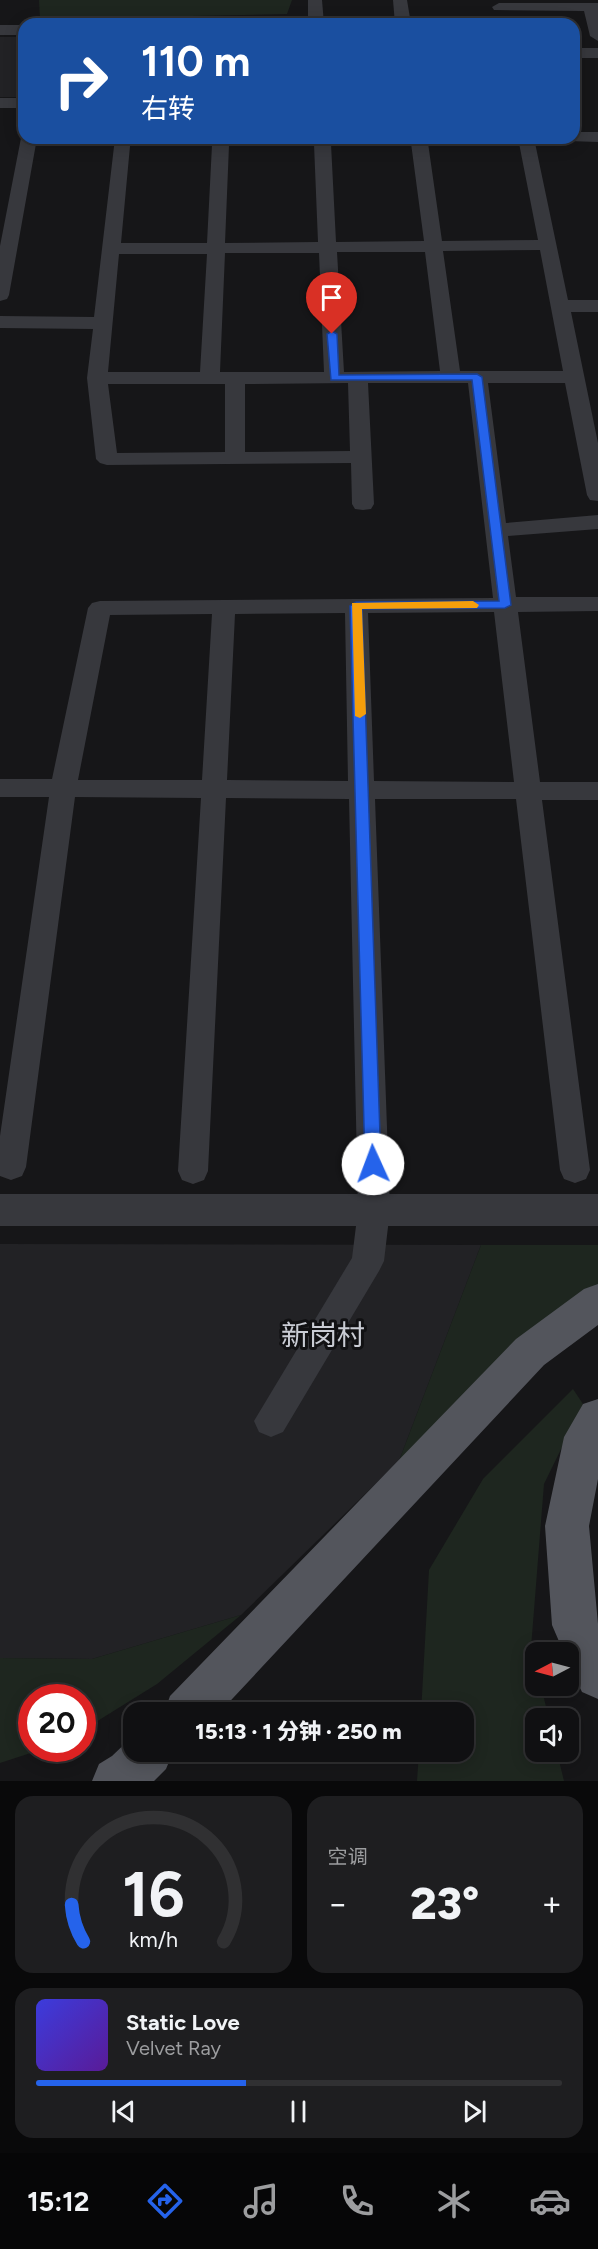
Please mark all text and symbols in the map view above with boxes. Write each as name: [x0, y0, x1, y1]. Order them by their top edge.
text: 110 m: [141, 36, 250, 87]
icon: right: [42, 42, 120, 120]
text: 右转: [141, 92, 195, 125]
pin: [306, 272, 357, 334]
icon: arrive: [315, 281, 348, 314]
position arrow: [341, 1132, 405, 1196]
district label: 新岗村: [281, 1318, 365, 1352]
north arrow: [525, 1642, 579, 1696]
map controls: [525, 1642, 579, 1762]
speed limit sign: 20: [18, 1684, 96, 1762]
button: sound: [525, 1708, 579, 1762]
text: 15:13 · 1 分钟 · 250 m: [195, 1718, 402, 1745]
text: 空调: [328, 1845, 368, 1869]
text: 16: [122, 1857, 185, 1932]
text: 23°: [410, 1876, 479, 1930]
text: −: [328, 1884, 348, 1923]
text: +: [541, 1884, 562, 1923]
text: km/h: [129, 1927, 178, 1952]
text: Static Love: [126, 2009, 240, 2036]
text: Velvet Ray: [126, 2036, 221, 2060]
icon: previous: [107, 2095, 140, 2128]
icon: pause: [282, 2095, 315, 2128]
icon: next: [458, 2095, 491, 2128]
icon: directions: [144, 2180, 186, 2222]
icon: music: [240, 2180, 282, 2222]
icon: phone: [336, 2180, 378, 2222]
icon: climate: [433, 2180, 475, 2222]
icon: car: [529, 2180, 571, 2222]
text: 15:12: [27, 2185, 89, 2218]

